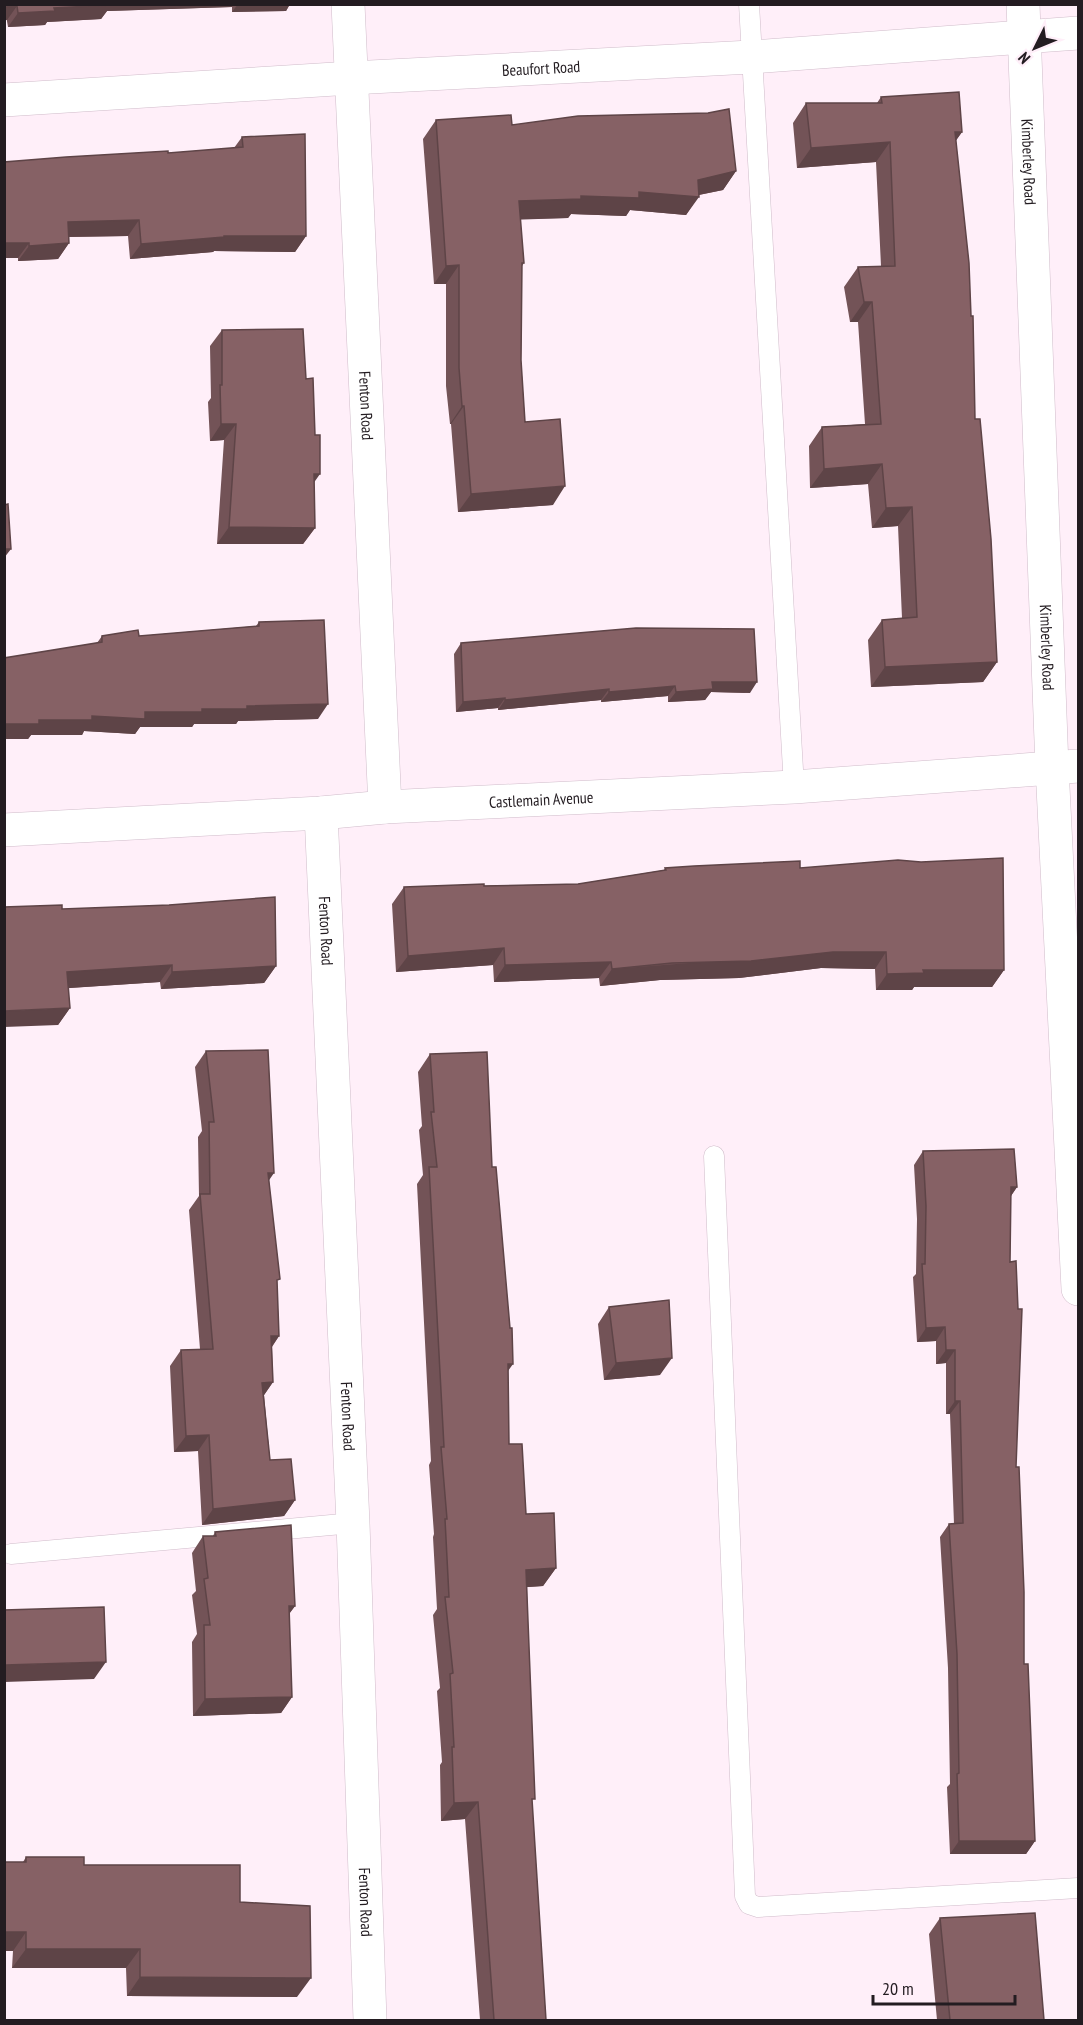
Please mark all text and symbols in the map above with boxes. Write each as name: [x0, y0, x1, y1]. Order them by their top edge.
north arrow: [1005, 18, 1065, 78]
text: N: [1014, 48, 1034, 68]
street label: Beaufort Road: [501, 56, 581, 80]
street label: Kimberley Road: [1017, 118, 1041, 205]
street label: Fenton Road: [355, 371, 378, 441]
street label: Kimberley Road: [1036, 604, 1059, 691]
street label: Castlemain Avenue: [488, 787, 594, 812]
street label: Fenton Road: [315, 896, 338, 966]
street label: Fenton Road: [337, 1381, 360, 1451]
street label: Fenton Road: [355, 1867, 377, 1937]
scale bar: [873, 1968, 1016, 2006]
text: 20 m: [882, 1977, 914, 2000]

